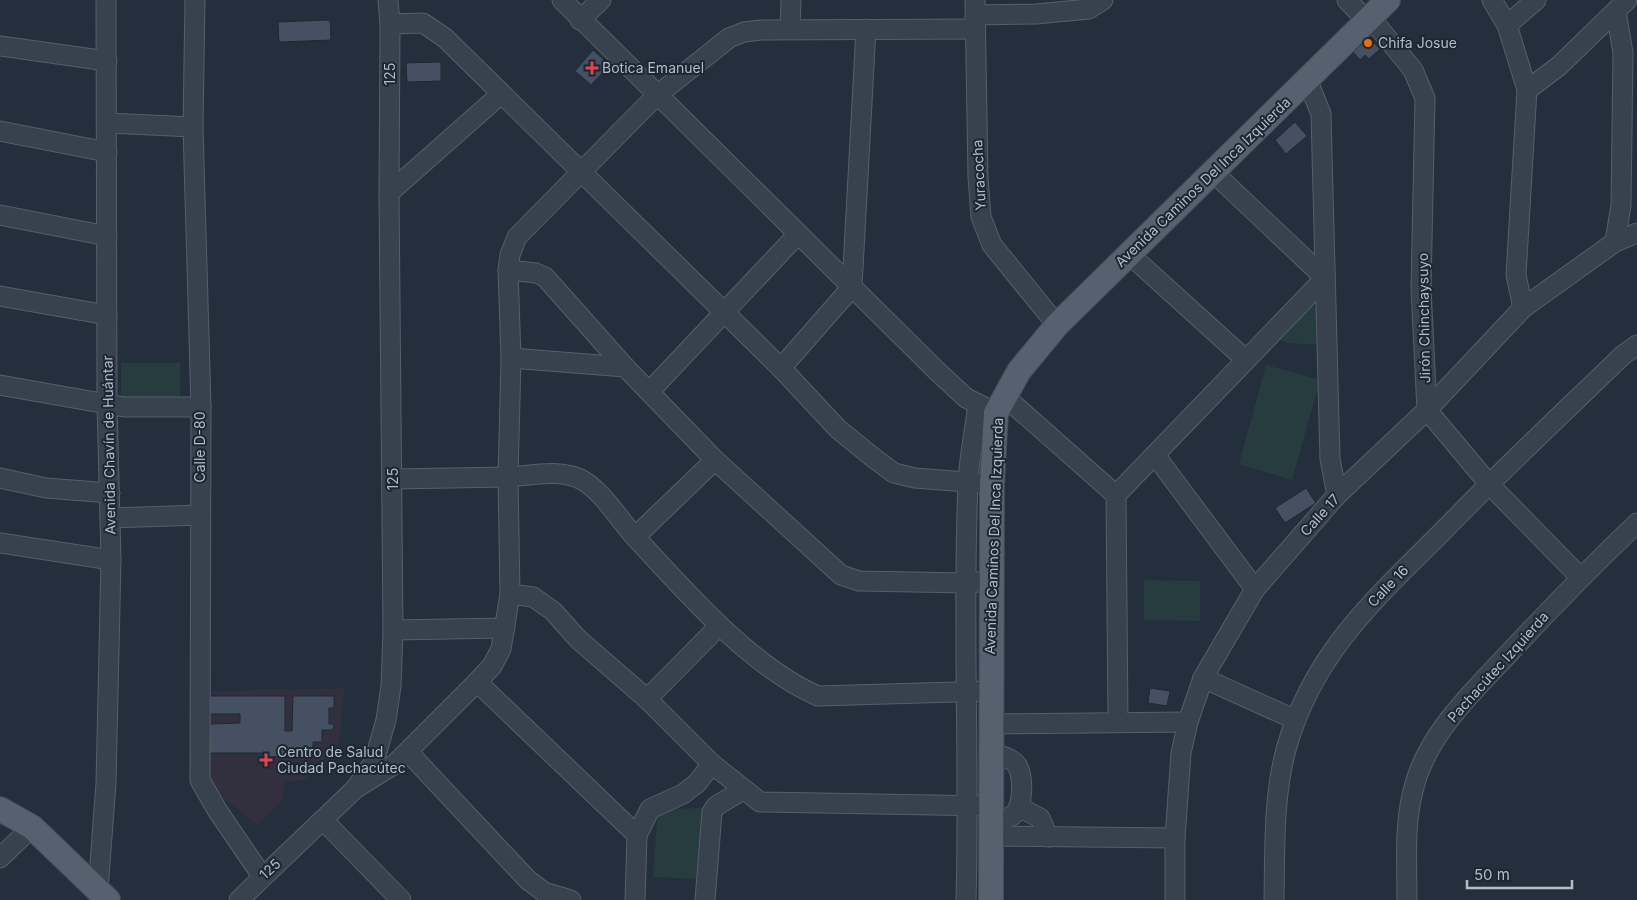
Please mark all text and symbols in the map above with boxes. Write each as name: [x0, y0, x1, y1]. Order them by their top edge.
place label: Chifa Josue: [1378, 34, 1457, 51]
marker: Chifa Josue: [1362, 37, 1374, 49]
place label: Botica Emanuel: [602, 59, 704, 76]
marker: Botica Emanuel: [586, 62, 598, 74]
street label: 125: [381, 63, 398, 85]
street label: Avenida Caminos Del Inca Izquierda: [1112, 93, 1294, 270]
street label: Yuracocha: [968, 139, 989, 211]
street label: Jirón Chinchaysuyo: [1414, 253, 1433, 383]
street label: Avenida Chavín de Huántar: [98, 355, 119, 535]
street label: Calle D-80: [191, 411, 208, 483]
street label: Avenida Caminos Del Inca Izquierda: [981, 417, 1006, 655]
street label: 125: [384, 468, 401, 490]
street label: Calle 17: [1296, 490, 1343, 539]
street label: Calle 16: [1364, 561, 1412, 610]
street label: Pachacútec Izquierda: [1443, 608, 1552, 725]
place label: Centro de Salud Ciudad Pachacútec: [277, 743, 406, 776]
marker: Centro de Salud Ciudad Pachacútec: [259, 753, 273, 767]
street label: 125: [256, 855, 284, 883]
scale bar: [1467, 858, 1572, 890]
text: 50 m: [1474, 865, 1510, 884]

